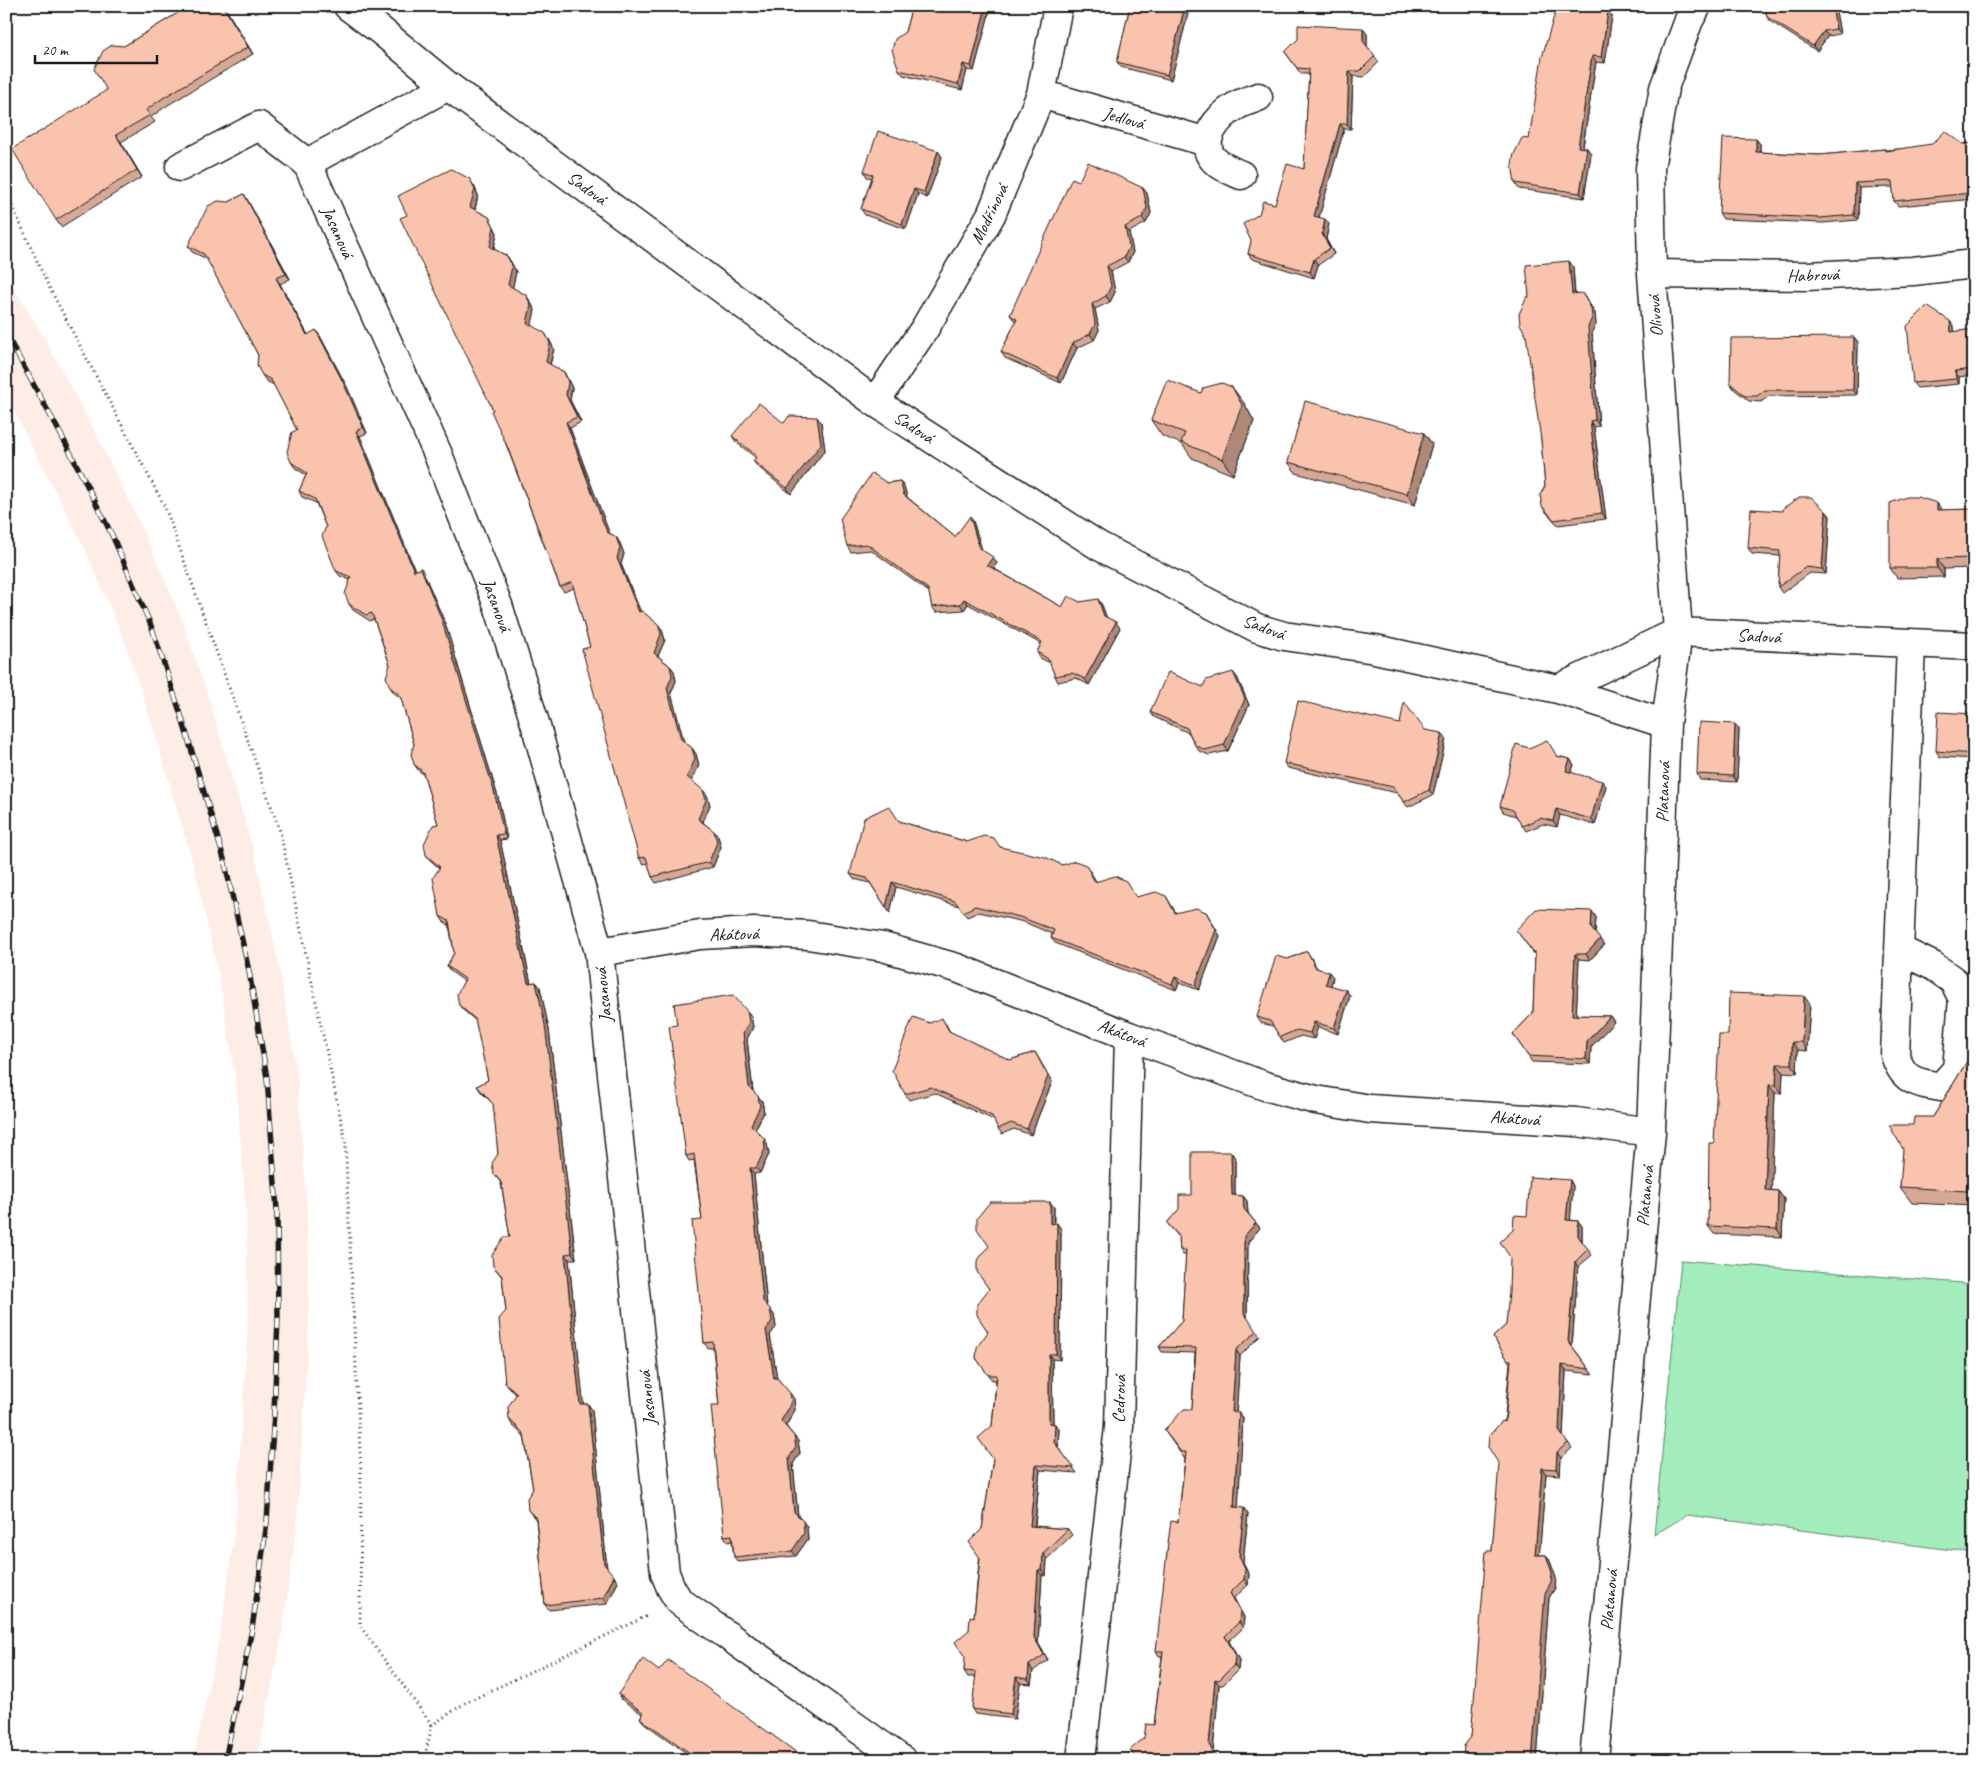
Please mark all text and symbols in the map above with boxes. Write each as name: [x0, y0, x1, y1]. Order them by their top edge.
scale bar: [35, 32, 158, 64]
text: 20 m: [42, 41, 69, 60]
street label: Jedlová: [1100, 101, 1149, 135]
street label: Sadová: [563, 166, 613, 211]
street label: Modřínová: [965, 178, 1014, 248]
street label: Jasanová: [316, 202, 360, 263]
street label: Habrová: [1786, 263, 1842, 287]
street label: Olivová: [1642, 292, 1667, 338]
street label: Sadová: [890, 406, 940, 449]
street label: Jasanová: [477, 575, 517, 637]
street label: Sadová: [1240, 609, 1290, 646]
street label: Sadová: [1737, 624, 1784, 648]
street label: Platanová: [1651, 759, 1675, 823]
street label: Akátová: [709, 922, 761, 946]
street label: Jasanová: [589, 964, 617, 1024]
street label: Akátová: [1095, 1014, 1151, 1053]
street label: Akátová: [1489, 1105, 1543, 1131]
street label: Platanová: [1631, 1163, 1659, 1227]
street label: Jasanová: [633, 1367, 661, 1427]
street label: Cedrová: [1107, 1372, 1131, 1423]
street label: Platanová: [1595, 1567, 1623, 1631]

